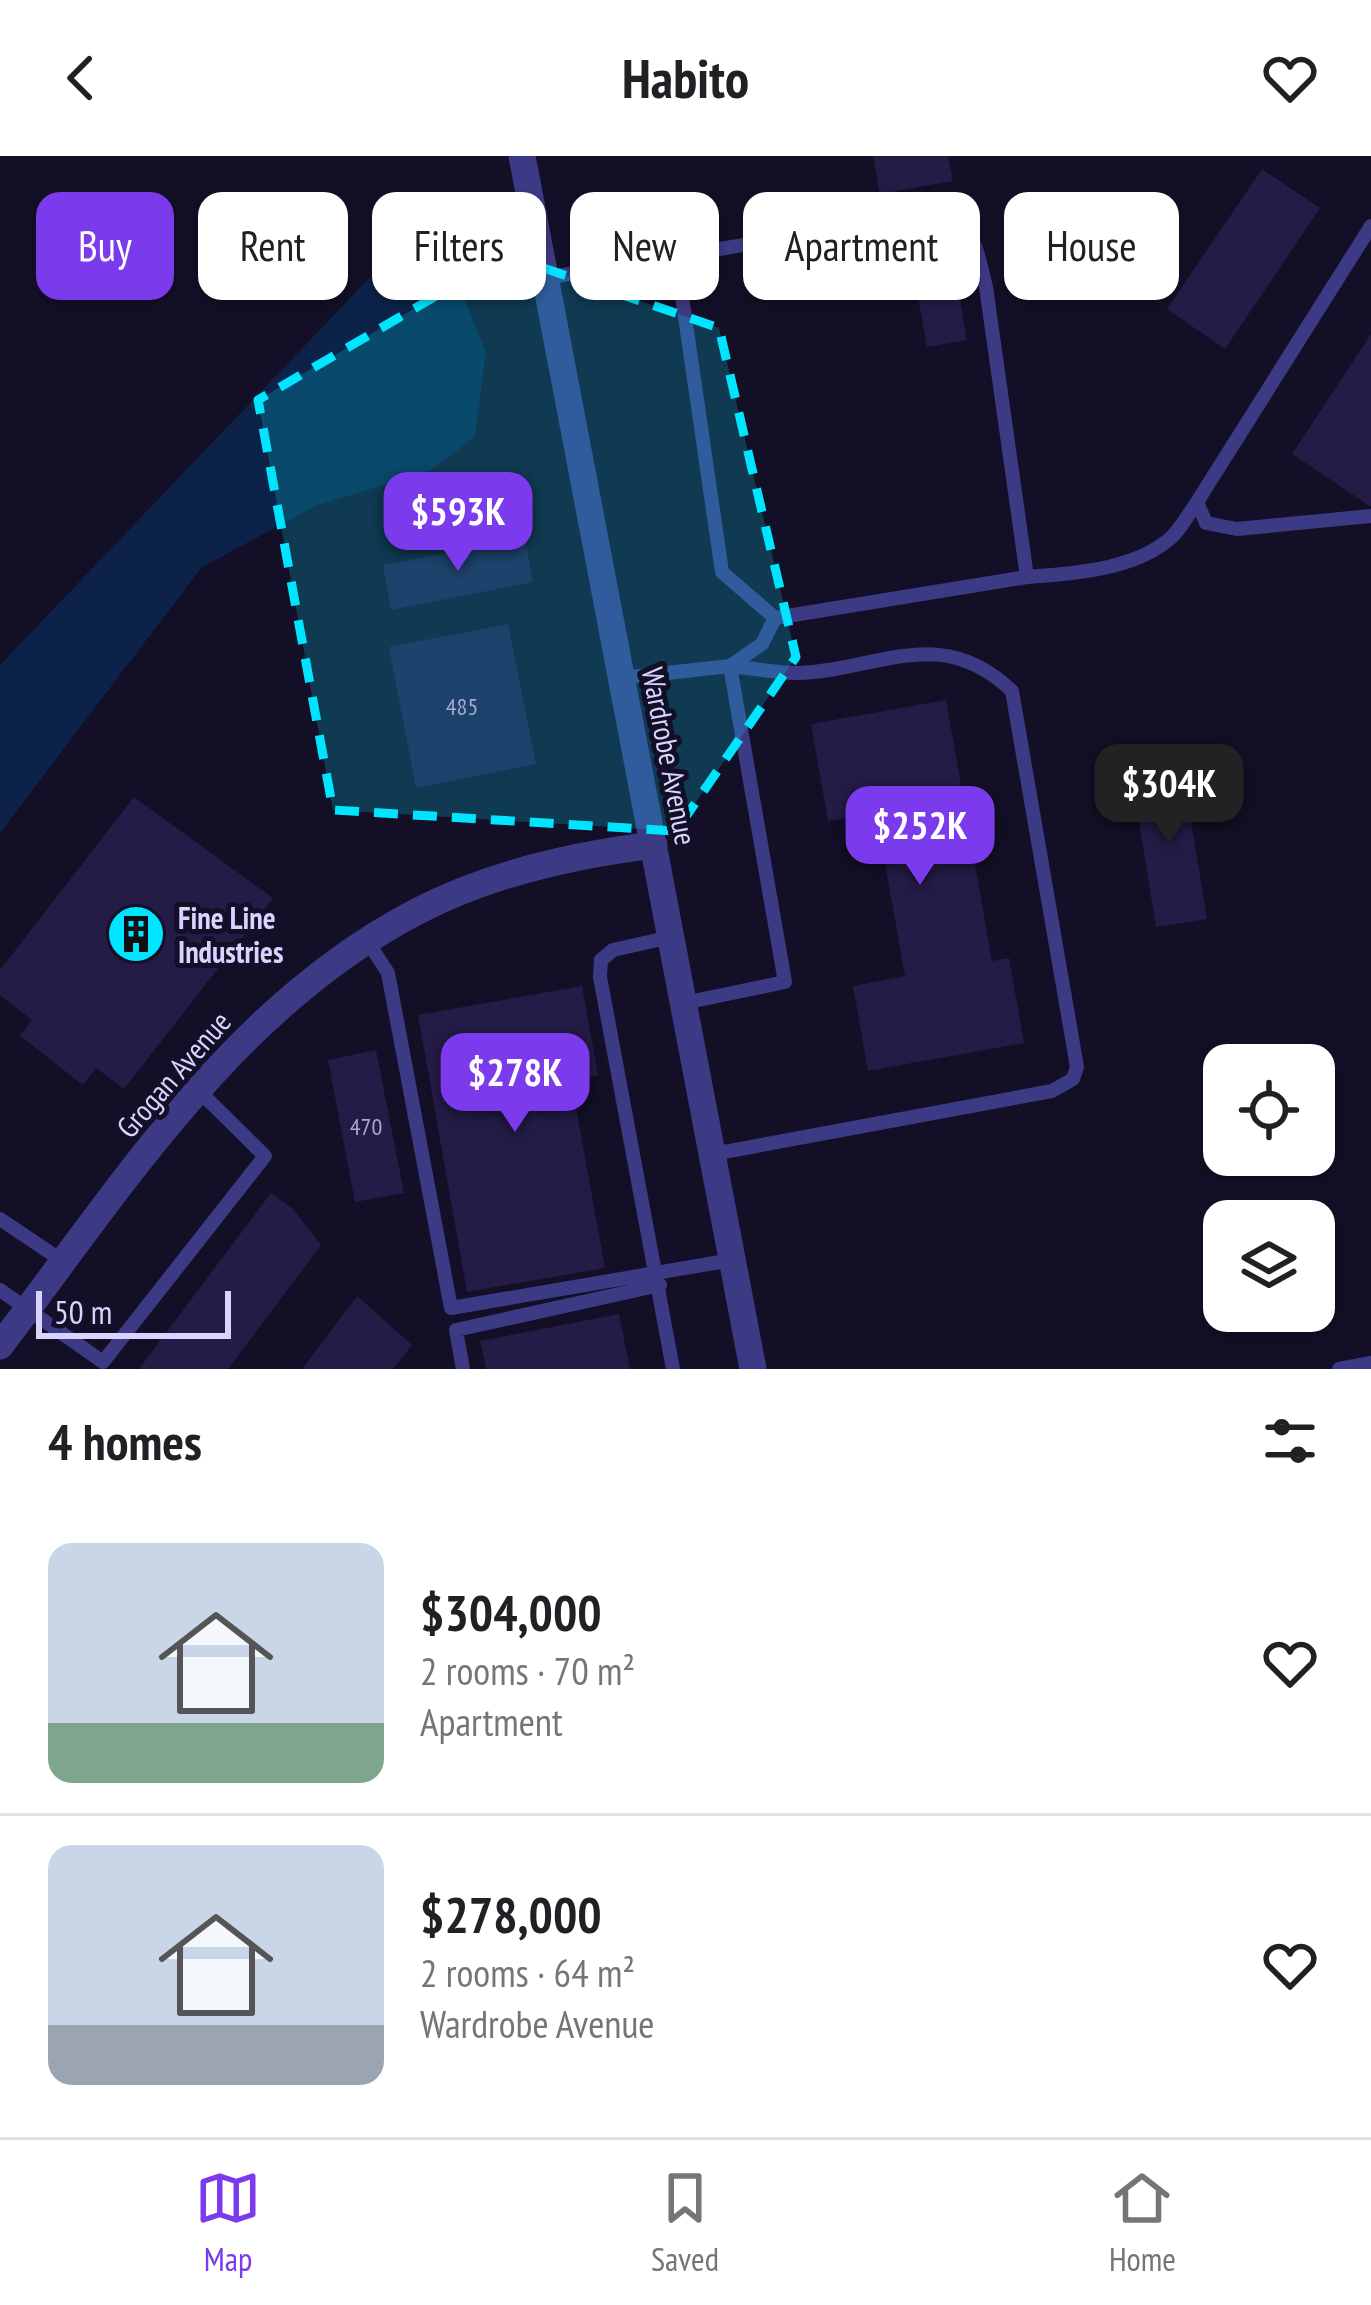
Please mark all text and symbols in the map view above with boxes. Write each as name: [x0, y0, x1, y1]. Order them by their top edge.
text: Habito: [622, 43, 749, 113]
icon: back: [48, 45, 114, 111]
icon: heart: [1257, 45, 1323, 111]
chip: Buy: [36, 192, 174, 300]
chip: Rent: [198, 192, 348, 300]
chip: Filters: [372, 192, 546, 300]
chip: New: [570, 192, 719, 300]
chip: Apartment: [743, 192, 980, 300]
chip: House: [1004, 192, 1179, 300]
pin: $593K: [374, 472, 542, 574]
text: $593K: [411, 485, 505, 536]
street label: Wardrobe Avenue: [634, 664, 706, 848]
house number: 485: [446, 691, 478, 722]
pin: $304K: [1085, 744, 1253, 846]
text: $304K: [1122, 757, 1216, 808]
pin: $252K: [836, 786, 1004, 888]
text: $252K: [873, 799, 967, 850]
place label: Fine Line Industries: [178, 898, 283, 971]
building icon: Fine Line Industries: [105, 903, 167, 965]
street label: Grogan Avenue: [107, 1003, 239, 1145]
pin: $278K: [431, 1033, 599, 1135]
map controls: [1203, 1044, 1335, 1332]
button: locate: [1203, 1044, 1335, 1176]
text: $278K: [468, 1046, 562, 1097]
house number: 470: [350, 1111, 382, 1142]
button: layers: [1203, 1200, 1335, 1332]
scale bar: [36, 1285, 231, 1338]
text: 50 m: [54, 1290, 112, 1333]
text: 4 homes: [48, 1408, 202, 1474]
icon: filters: [1257, 1408, 1323, 1474]
text: $304,000: [420, 1579, 602, 1645]
icon: home: [144, 1591, 288, 1735]
icon: heart: [1257, 1630, 1323, 1696]
text: 2 rooms · 70 m²: [420, 1645, 635, 1696]
text: Apartment: [420, 1696, 563, 1747]
text: $278,000: [420, 1881, 602, 1947]
icon: home: [144, 1893, 288, 2037]
icon: heart: [1257, 1932, 1323, 1998]
text: 2 rooms · 64 m²: [420, 1947, 635, 1998]
text: Wardrobe Avenue: [420, 1998, 654, 2049]
tab: Map: [195, 2165, 261, 2280]
tab: Saved: [651, 2165, 719, 2280]
tab: Home: [1109, 2165, 1176, 2280]

